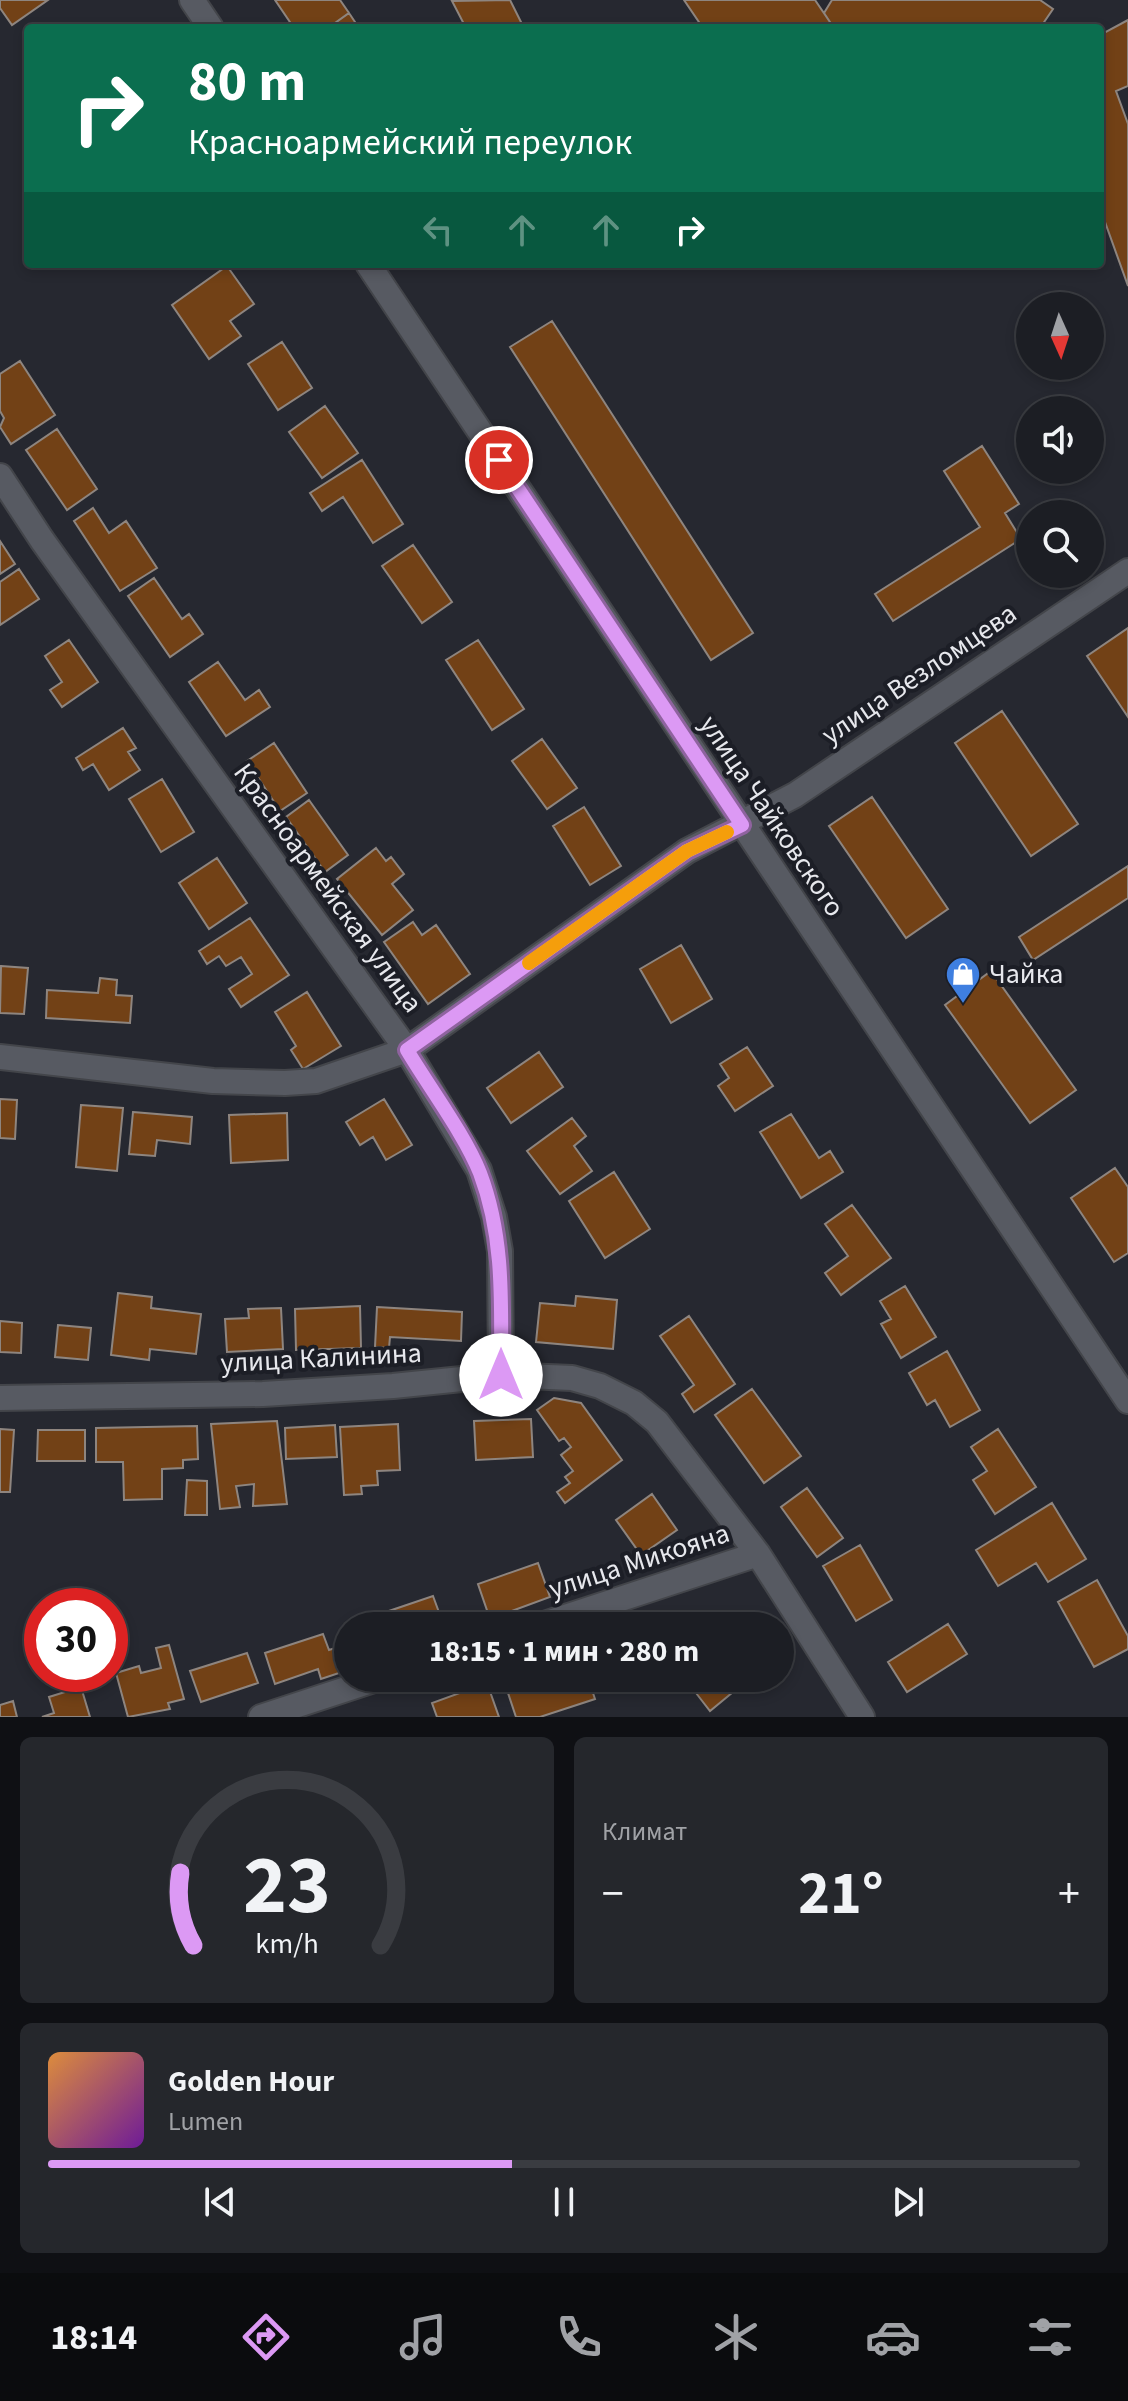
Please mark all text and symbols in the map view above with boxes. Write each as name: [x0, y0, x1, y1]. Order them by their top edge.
text: 80 m: [188, 43, 306, 122]
icon: right: [56, 56, 160, 160]
text: Красноармейский переулок: [188, 117, 632, 168]
icon: left: [416, 208, 460, 252]
icon: ahead: [500, 208, 544, 252]
icon: ahead: [584, 208, 628, 252]
icon: right: [668, 208, 712, 252]
north arrow: [1016, 292, 1104, 380]
map controls: [1016, 292, 1104, 588]
button: sound: [1016, 396, 1104, 484]
pin: [465, 426, 533, 494]
icon: arrive: [477, 438, 521, 482]
button: search: [1016, 500, 1104, 588]
street label: улица Везломцева: [813, 594, 1025, 754]
street label: улица Чайковского: [690, 707, 854, 925]
street label: Красноармейская улица: [224, 755, 432, 1021]
place label: Чайка: [989, 954, 1063, 994]
shop icon: Чайка: [944, 955, 982, 1005]
street label: улица Калинина: [219, 1333, 423, 1383]
position arrow: [459, 1333, 543, 1417]
street label: улица Микояна: [543, 1513, 735, 1609]
speed limit sign: 30: [24, 1588, 128, 1692]
text: 18:15 · 1 мин · 280 m: [429, 1630, 699, 1673]
text: Климат: [602, 1813, 687, 1850]
text: 23: [243, 1827, 331, 1945]
text: 21°: [798, 1852, 884, 1937]
text: −: [602, 1863, 624, 1926]
text: +: [1058, 1863, 1080, 1926]
text: km/h: [255, 1924, 319, 1964]
text: Golden Hour: [168, 2060, 334, 2103]
text: Lumen: [168, 2103, 243, 2140]
icon: previous: [198, 2180, 242, 2224]
icon: pause: [542, 2180, 586, 2224]
icon: next: [886, 2180, 930, 2224]
icon: directions: [238, 2309, 294, 2365]
icon: music: [395, 2309, 451, 2365]
icon: phone: [551, 2309, 607, 2365]
icon: climate: [708, 2309, 764, 2365]
icon: car: [865, 2309, 921, 2365]
icon: filters: [1022, 2309, 1078, 2365]
text: 18:14: [50, 2312, 137, 2363]

